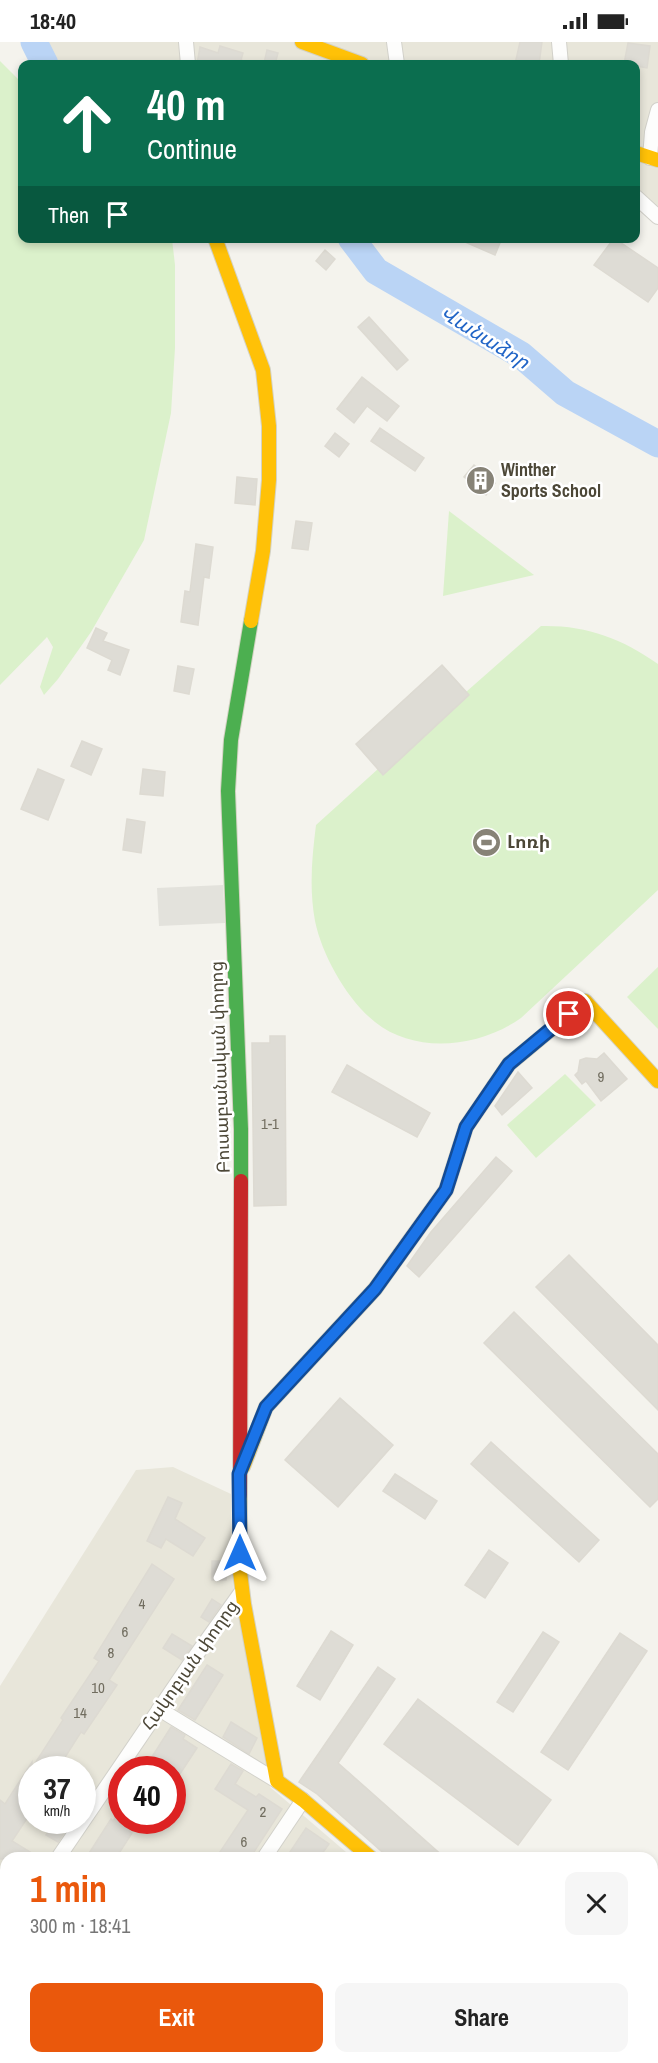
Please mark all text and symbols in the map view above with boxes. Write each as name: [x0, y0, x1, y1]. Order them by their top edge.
text: 18:40: [30, 6, 76, 36]
text: 40 m: [147, 77, 226, 133]
icon: ahead: [48, 84, 126, 162]
text: Continue: [147, 131, 237, 167]
icon: arrive: [101, 198, 134, 231]
text: Then: [48, 200, 89, 230]
water label: Վանաձոր: [436, 299, 536, 375]
place label: Winther Sports School: [501, 457, 601, 503]
building icon: Winther Sports School: [464, 464, 496, 496]
sports icon: Լոռի: [470, 826, 502, 858]
place label: Լոռի: [507, 829, 550, 854]
street label: Բուսաբանական փողոց: [203, 960, 236, 1174]
pin: [543, 988, 594, 1039]
icon: arrive: [552, 997, 585, 1030]
house number: 9: [598, 1066, 605, 1087]
house number: 1-1: [261, 1113, 279, 1134]
position arrow: [208, 1521, 272, 1585]
house number: 4: [139, 1593, 146, 1614]
street label: Հակոբյան փողոց: [135, 1595, 244, 1735]
house number: 6: [122, 1621, 129, 1642]
house number: 8: [108, 1642, 115, 1663]
house number: 10: [91, 1677, 105, 1698]
house number: 14: [73, 1702, 87, 1723]
speed limit sign: 40: [108, 1756, 186, 1834]
text: 37: [43, 1768, 71, 1808]
text: km/h: [44, 1800, 70, 1821]
house number: 2: [260, 1801, 267, 1822]
house number: 6: [241, 1831, 248, 1852]
text: 1 min: [30, 1865, 107, 1913]
button: close: [565, 1872, 628, 1935]
text: 300 m · 18:41: [30, 1912, 130, 1939]
button: Exit: [30, 1983, 323, 2052]
button: Share: [335, 1983, 628, 2052]

